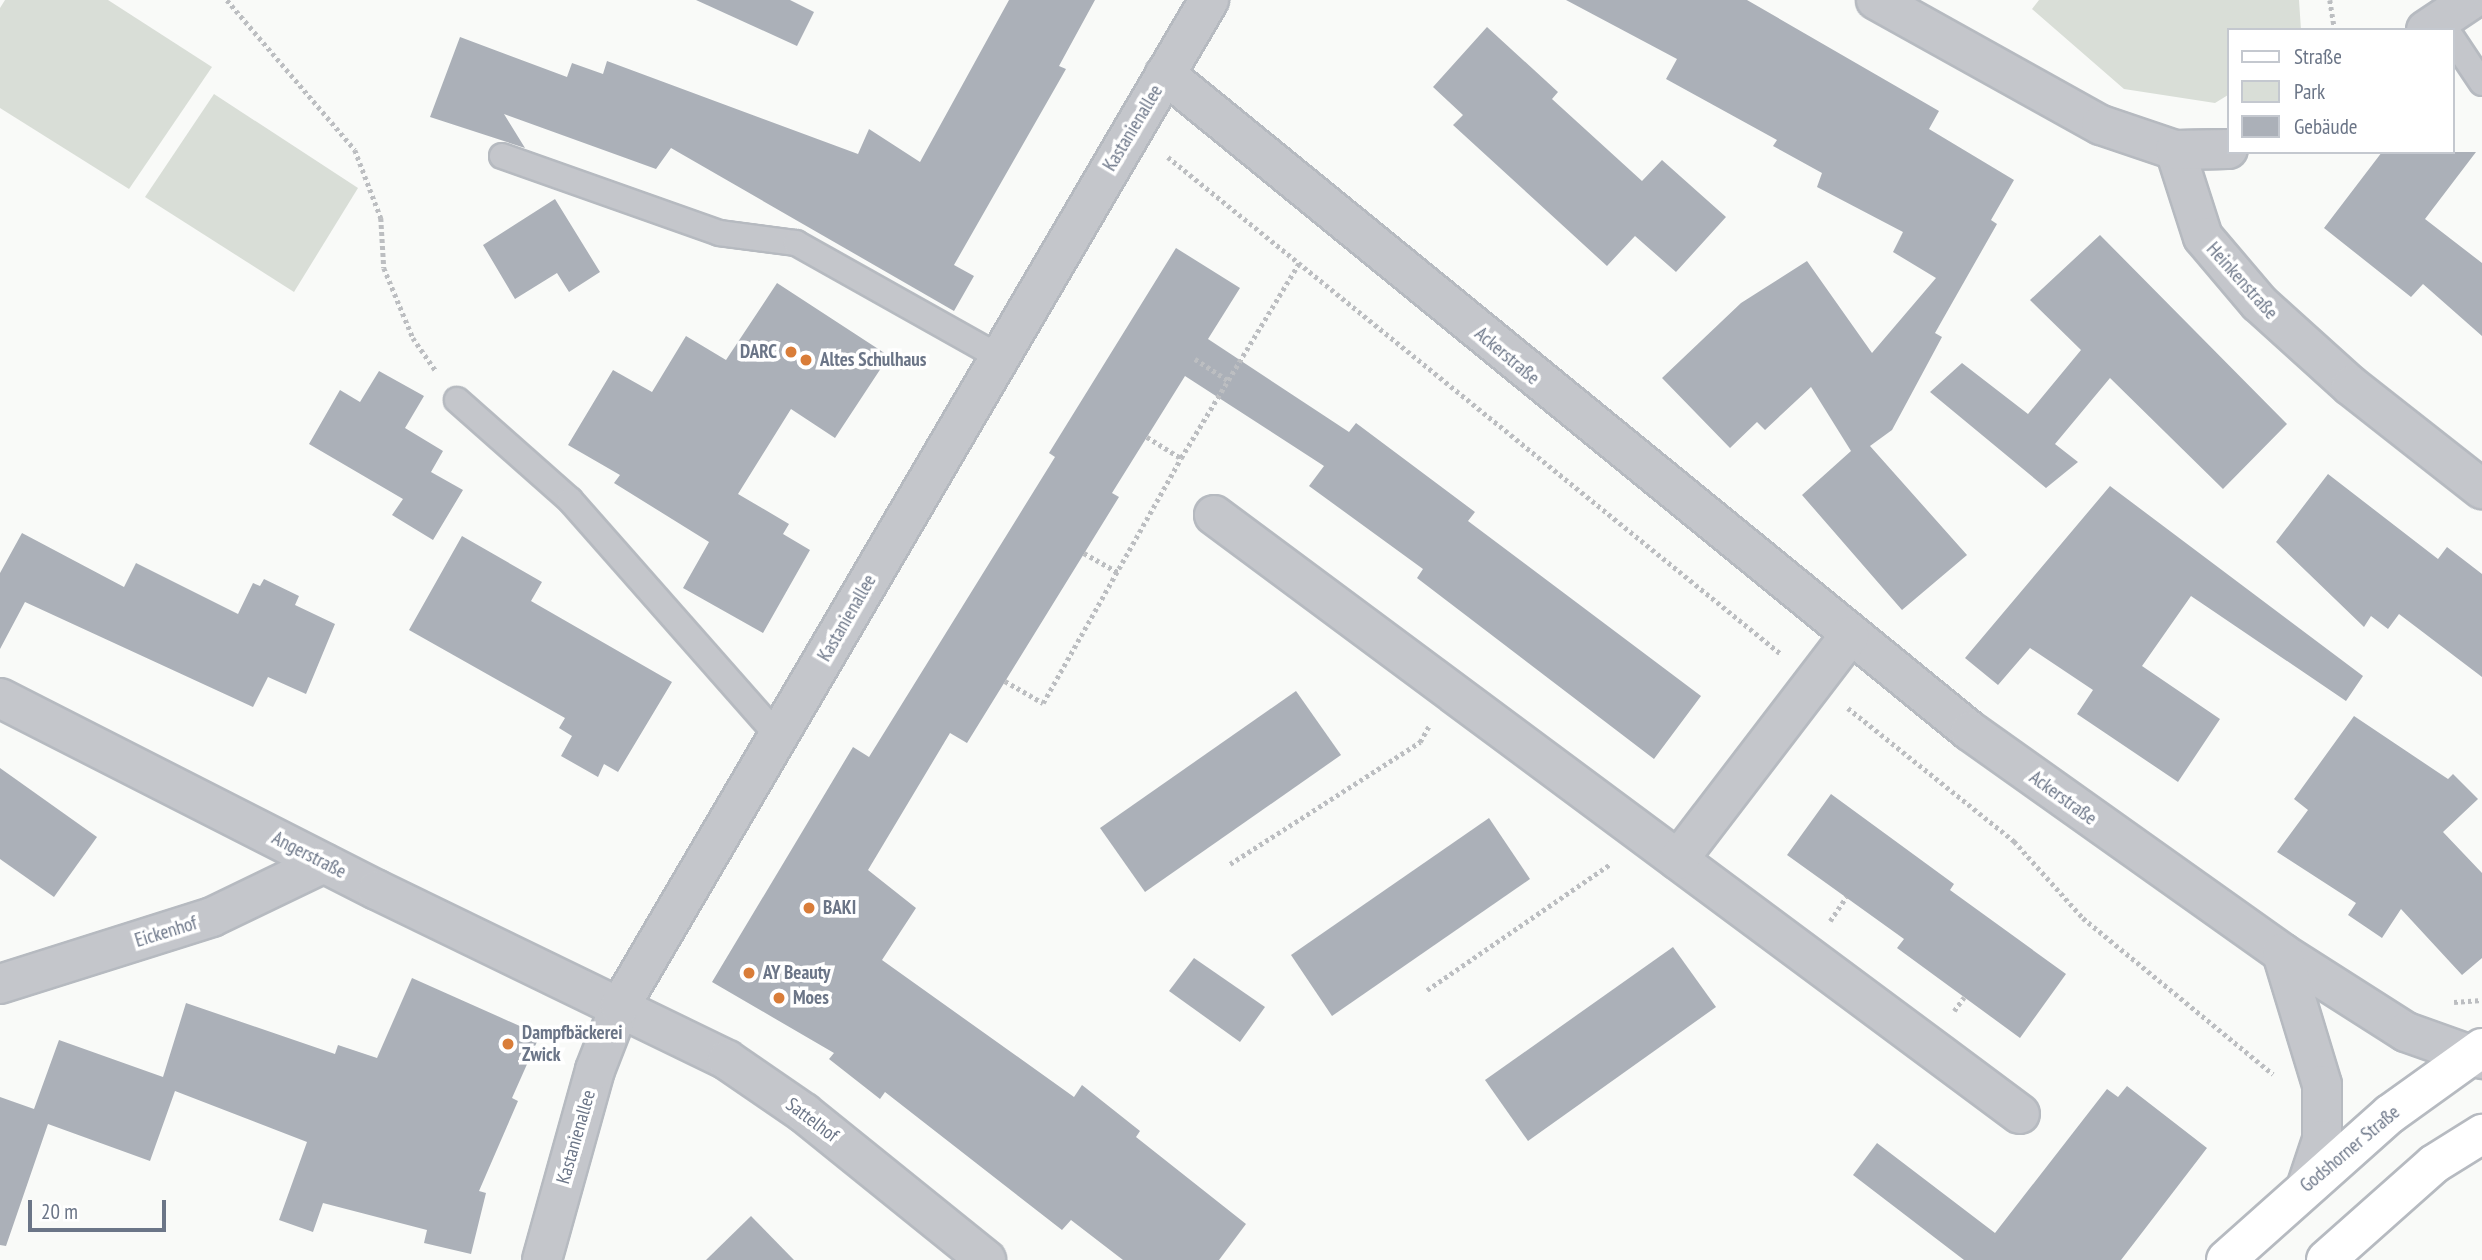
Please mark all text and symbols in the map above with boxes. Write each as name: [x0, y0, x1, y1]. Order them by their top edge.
legend: [2226, 28, 2454, 154]
text: Straße: [2294, 43, 2342, 70]
text: Park: [2294, 78, 2325, 105]
street label: Kastanienallee: [1098, 81, 1168, 175]
text: Gebäude: [2294, 113, 2357, 140]
street label: Heinkenstraße: [2202, 238, 2282, 324]
street label: Ackerstraße: [1470, 322, 1544, 390]
place label: DARC: [740, 341, 777, 363]
marker: DARC: [783, 344, 799, 360]
place label: Altes Schulhaus: [820, 349, 926, 371]
marker: Altes Schulhaus: [798, 352, 814, 368]
street label: Kastanienallee: [813, 571, 881, 665]
street label: Ackerstraße: [2025, 766, 2101, 830]
street label: Angerstraße: [268, 827, 350, 883]
place label: BAKI: [823, 897, 856, 919]
marker: BAKI: [801, 900, 817, 916]
street label: Eickenhof: [132, 912, 200, 952]
place label: AY Beauty: [763, 962, 831, 984]
marker: AY Beauty: [741, 965, 757, 981]
place label: Moes: [793, 987, 829, 1009]
marker: Moes: [771, 990, 787, 1006]
place label: Dampfbäckerei Zwick: [522, 1022, 623, 1066]
marker: Dampfbäckerei Zwick: [500, 1036, 516, 1052]
street label: Kastanienallee: [552, 1087, 600, 1187]
street label: Sattelhof: [781, 1093, 843, 1147]
street label: Godshorner Straße: [2296, 1101, 2404, 1197]
scale bar: [32, 1186, 170, 1230]
text: 20 m: [41, 1198, 78, 1225]

